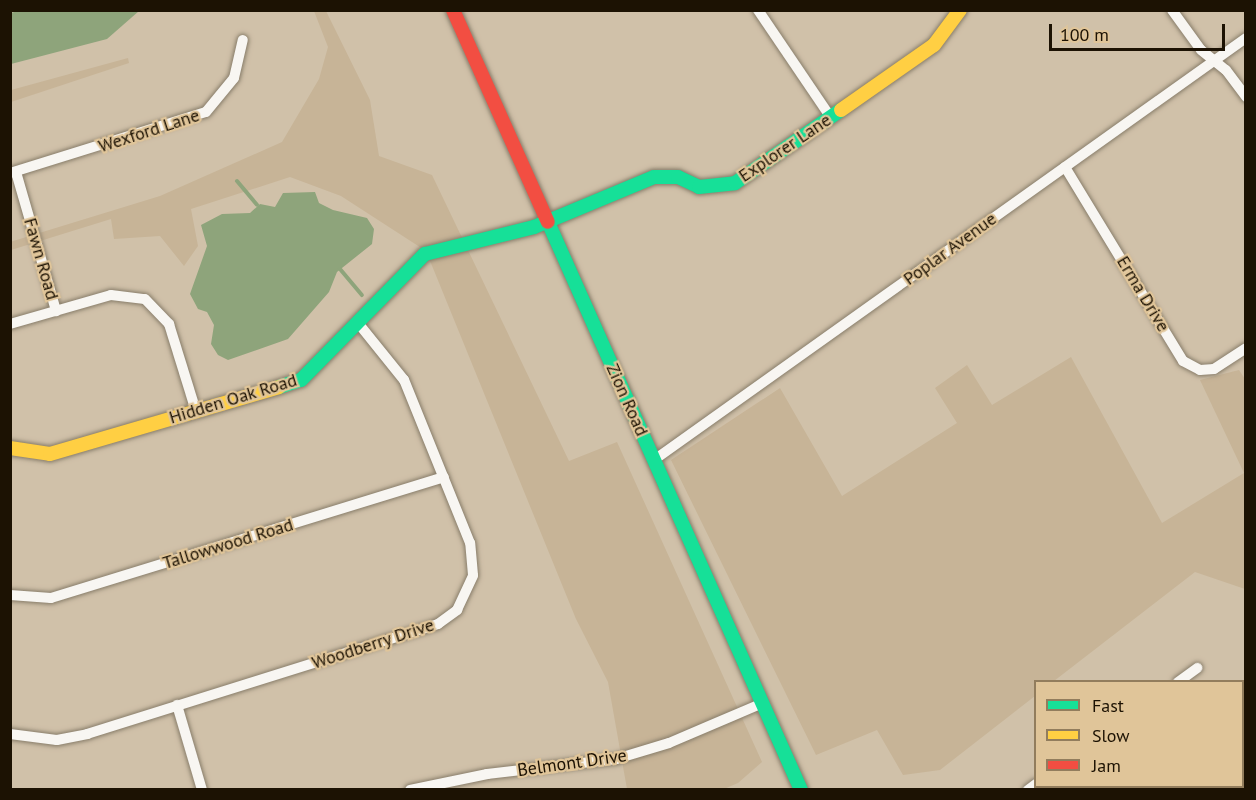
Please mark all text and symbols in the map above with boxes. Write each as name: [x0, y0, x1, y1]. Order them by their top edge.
scale bar: [1052, 12, 1228, 50]
text: 100 m: [1060, 23, 1109, 46]
street label: Wexford Lane: [96, 105, 202, 157]
street label: Explorer Lane: [735, 109, 835, 187]
street label: Poplar Avenue: [899, 208, 1001, 290]
street label: Fawn Road: [19, 216, 63, 302]
street label: Erma Drive: [1112, 252, 1174, 336]
street label: Zion Road: [601, 360, 653, 440]
street label: Hidden Oak Road: [166, 369, 300, 429]
street label: Tallowwood Road: [160, 514, 296, 574]
street label: Woodberry Drive: [309, 614, 437, 674]
legend: [1034, 680, 1244, 788]
text: Fast: [1092, 694, 1124, 717]
text: Slow: [1092, 724, 1130, 747]
street label: Belmont Drive: [516, 745, 628, 781]
text: Jam: [1092, 754, 1121, 777]

